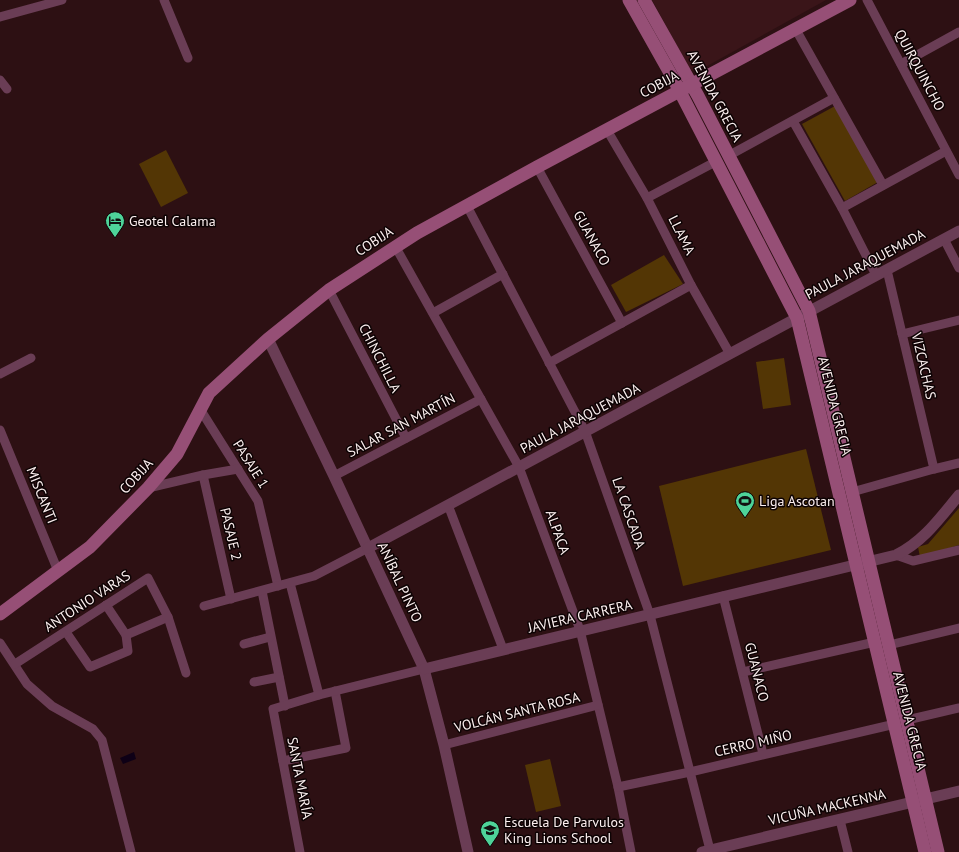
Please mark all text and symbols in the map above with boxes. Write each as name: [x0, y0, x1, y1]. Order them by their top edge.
street label: QUIRQUINCHO: [891, 26, 949, 114]
street label: AVENIDA GRECIA: [683, 47, 747, 146]
street label: COBIJA: [636, 66, 682, 102]
street label: GUANACO: [569, 207, 615, 269]
hotel icon: Geotel Calama: [104, 210, 126, 238]
place label: Geotel Calama: [129, 212, 216, 230]
street label: LLAMA: [664, 212, 700, 259]
street label: COBIJA: [352, 222, 397, 260]
street label: PAULA JARAQUEMADA: [802, 224, 929, 303]
street label: CHINCHILLA: [355, 320, 405, 396]
street label: VIZCACHAS: [907, 330, 940, 401]
street label: AVENIDA GRECIA: [814, 355, 856, 458]
street label: PAULA JARAQUEMADA: [517, 378, 644, 457]
street label: SALAR SAN MARTÍN: [344, 389, 458, 461]
street label: PASAJE 1: [229, 436, 273, 492]
street label: COBIJA: [115, 454, 157, 498]
street label: MISCANTI: [22, 464, 62, 526]
street label: LA CASCADA: [608, 475, 650, 552]
sports icon: Liga Ascotan: [734, 490, 756, 518]
place label: Liga Ascotan: [759, 492, 835, 510]
street label: PASAJE 2: [216, 506, 246, 562]
street label: ALPACA: [542, 507, 575, 557]
street label: ANÍBAL PINTO: [374, 539, 426, 625]
street label: ANTONIO VARAS: [40, 566, 134, 636]
street label: JAVIERA CARRERA: [525, 595, 635, 637]
street label: GUANACO: [741, 641, 773, 703]
street label: AVENIDA GRECIA: [889, 670, 931, 773]
street label: VOLCÁN SANTA ROSA: [451, 688, 582, 737]
street label: CERRO MIÑO: [712, 725, 794, 761]
street label: SANTA MARÍA: [283, 735, 317, 821]
street label: VICUÑA MACKENNA: [766, 785, 888, 829]
place label: Escuela De Parvulos King Lions School: [504, 813, 624, 847]
school or university icon: Escuela De Parvulos King Lions School: [479, 819, 501, 847]

